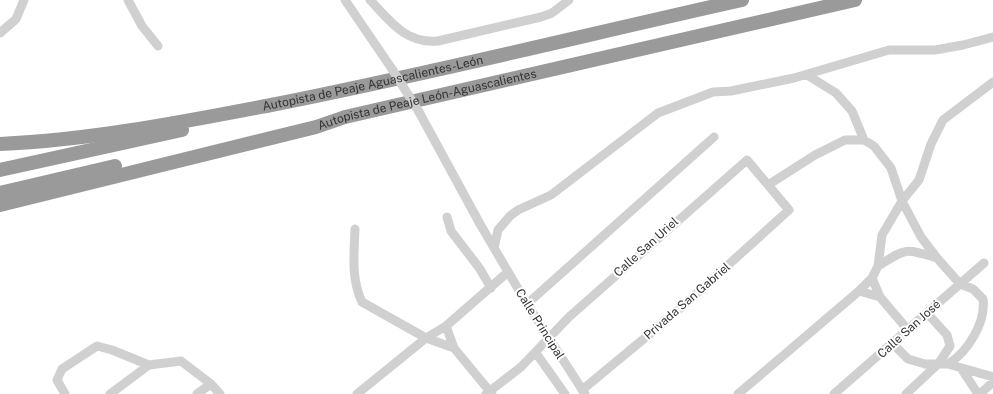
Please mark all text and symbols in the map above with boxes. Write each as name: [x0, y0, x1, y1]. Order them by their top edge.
street label: Autopista de Peaje Aguascalientes-León: [261, 53, 484, 114]
street label: Autopista de Peaje León-Aguascalientes: [316, 66, 538, 133]
street label: Calle San Uriel: [611, 214, 682, 280]
street label: Privada San Gabriel: [641, 259, 733, 342]
street label: Calle Principal: [513, 286, 567, 362]
street label: Calle San José: [875, 297, 944, 361]

